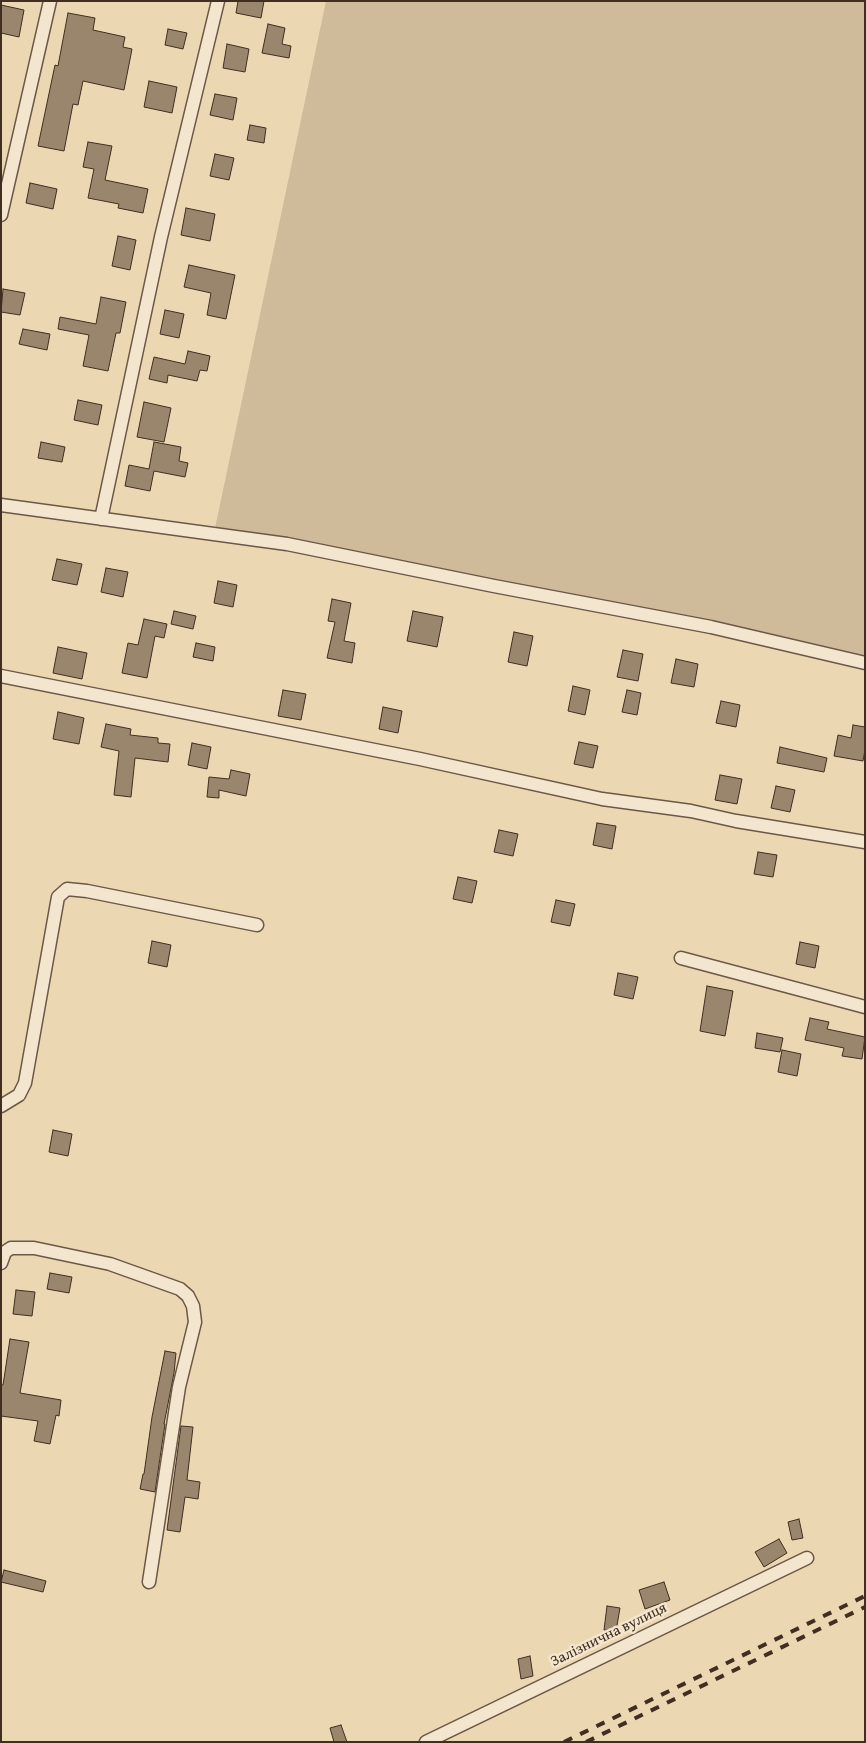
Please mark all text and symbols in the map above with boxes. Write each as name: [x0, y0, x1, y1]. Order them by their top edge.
street label: Залізнична вулиця: [548, 1599, 670, 1671]

